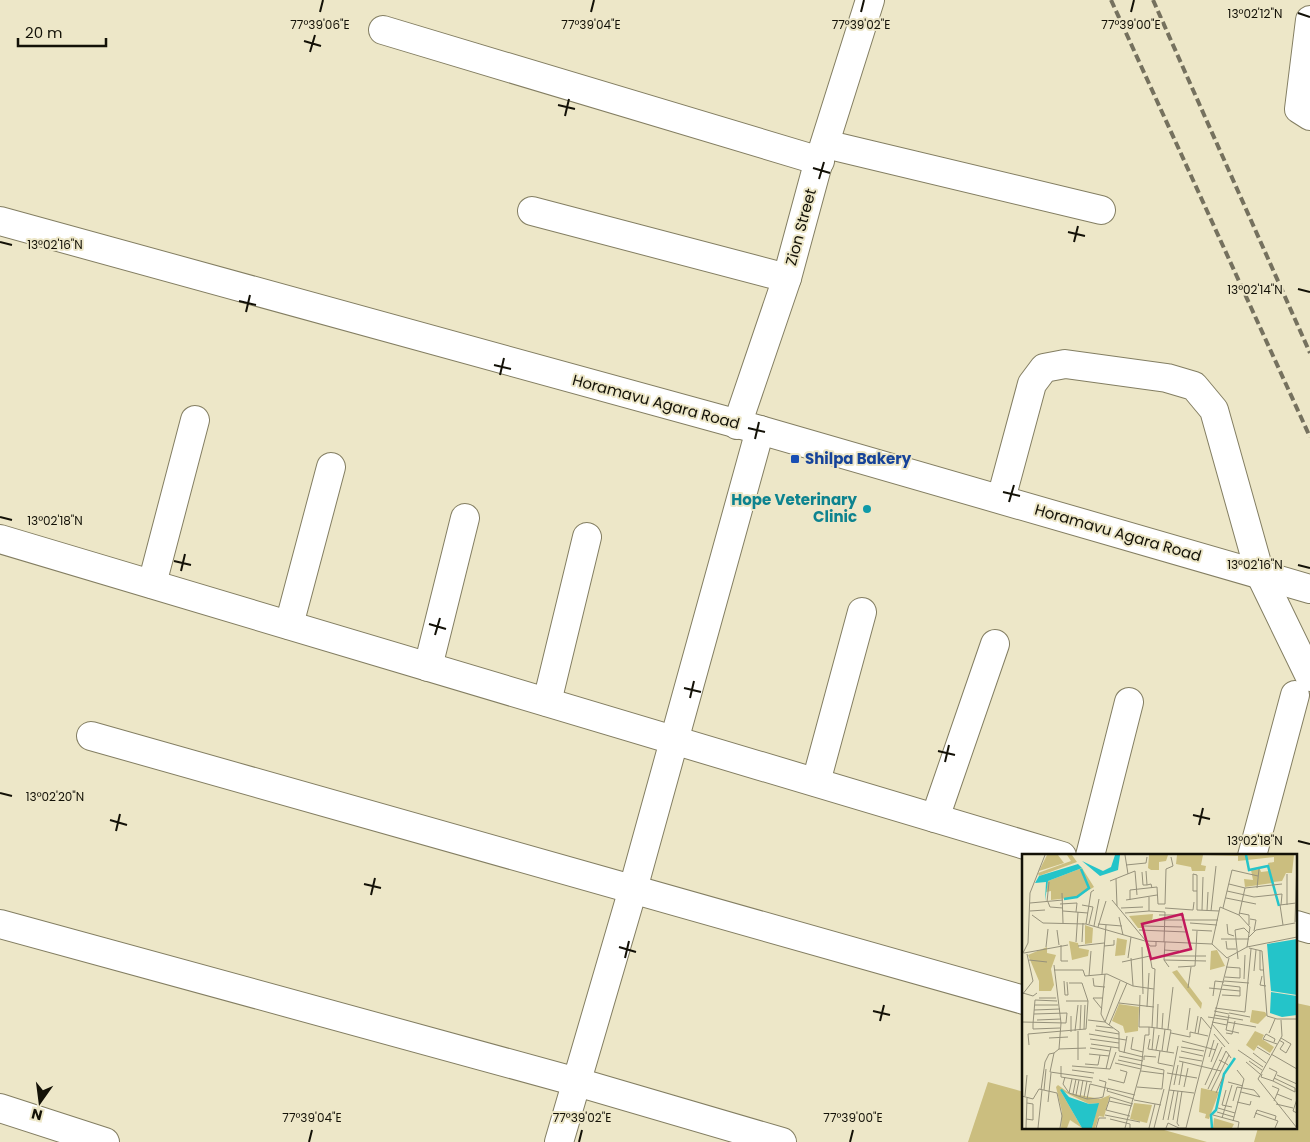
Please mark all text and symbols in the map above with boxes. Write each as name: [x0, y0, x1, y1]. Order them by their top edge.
text: 13°02'12"N: [1228, 5, 1282, 22]
scale bar: [18, 15, 105, 47]
text: 77°39'06"E: [290, 16, 350, 33]
text: 77°39'04"E: [561, 16, 621, 33]
text: 77°39'02"E: [832, 16, 890, 33]
text: 77°39'00"E: [1101, 16, 1161, 33]
text: 20 m: [25, 22, 63, 43]
street label: Zion Street: [780, 186, 821, 268]
text: 13°02'16"N: [27, 236, 83, 253]
text: 13°02'14"N: [1227, 281, 1283, 298]
street label: Horamavu Agara Road: [570, 369, 742, 434]
place label: Shilpa Bakery: [805, 448, 912, 469]
marker: Shilpa Bakery: [789, 453, 801, 465]
place label: Hope Veterinary Clinic: [731, 489, 858, 527]
street label: Horamavu Agara Road: [1032, 499, 1204, 566]
marker: Hope Veterinary Clinic: [861, 503, 873, 515]
text: 13°02'18"N: [27, 512, 83, 529]
text: 13°02'16"N: [1227, 556, 1283, 573]
text: 13°02'20"N: [26, 788, 84, 805]
text: 13°02'18"N: [1227, 832, 1283, 849]
inset map: [1022, 854, 1298, 1130]
north arrow: [15, 1077, 65, 1127]
text: N: [29, 1104, 44, 1126]
text: 77°39'04"E: [282, 1109, 342, 1126]
text: 77°39'02"E: [553, 1109, 611, 1126]
text: 77°39'00"E: [823, 1109, 883, 1126]

